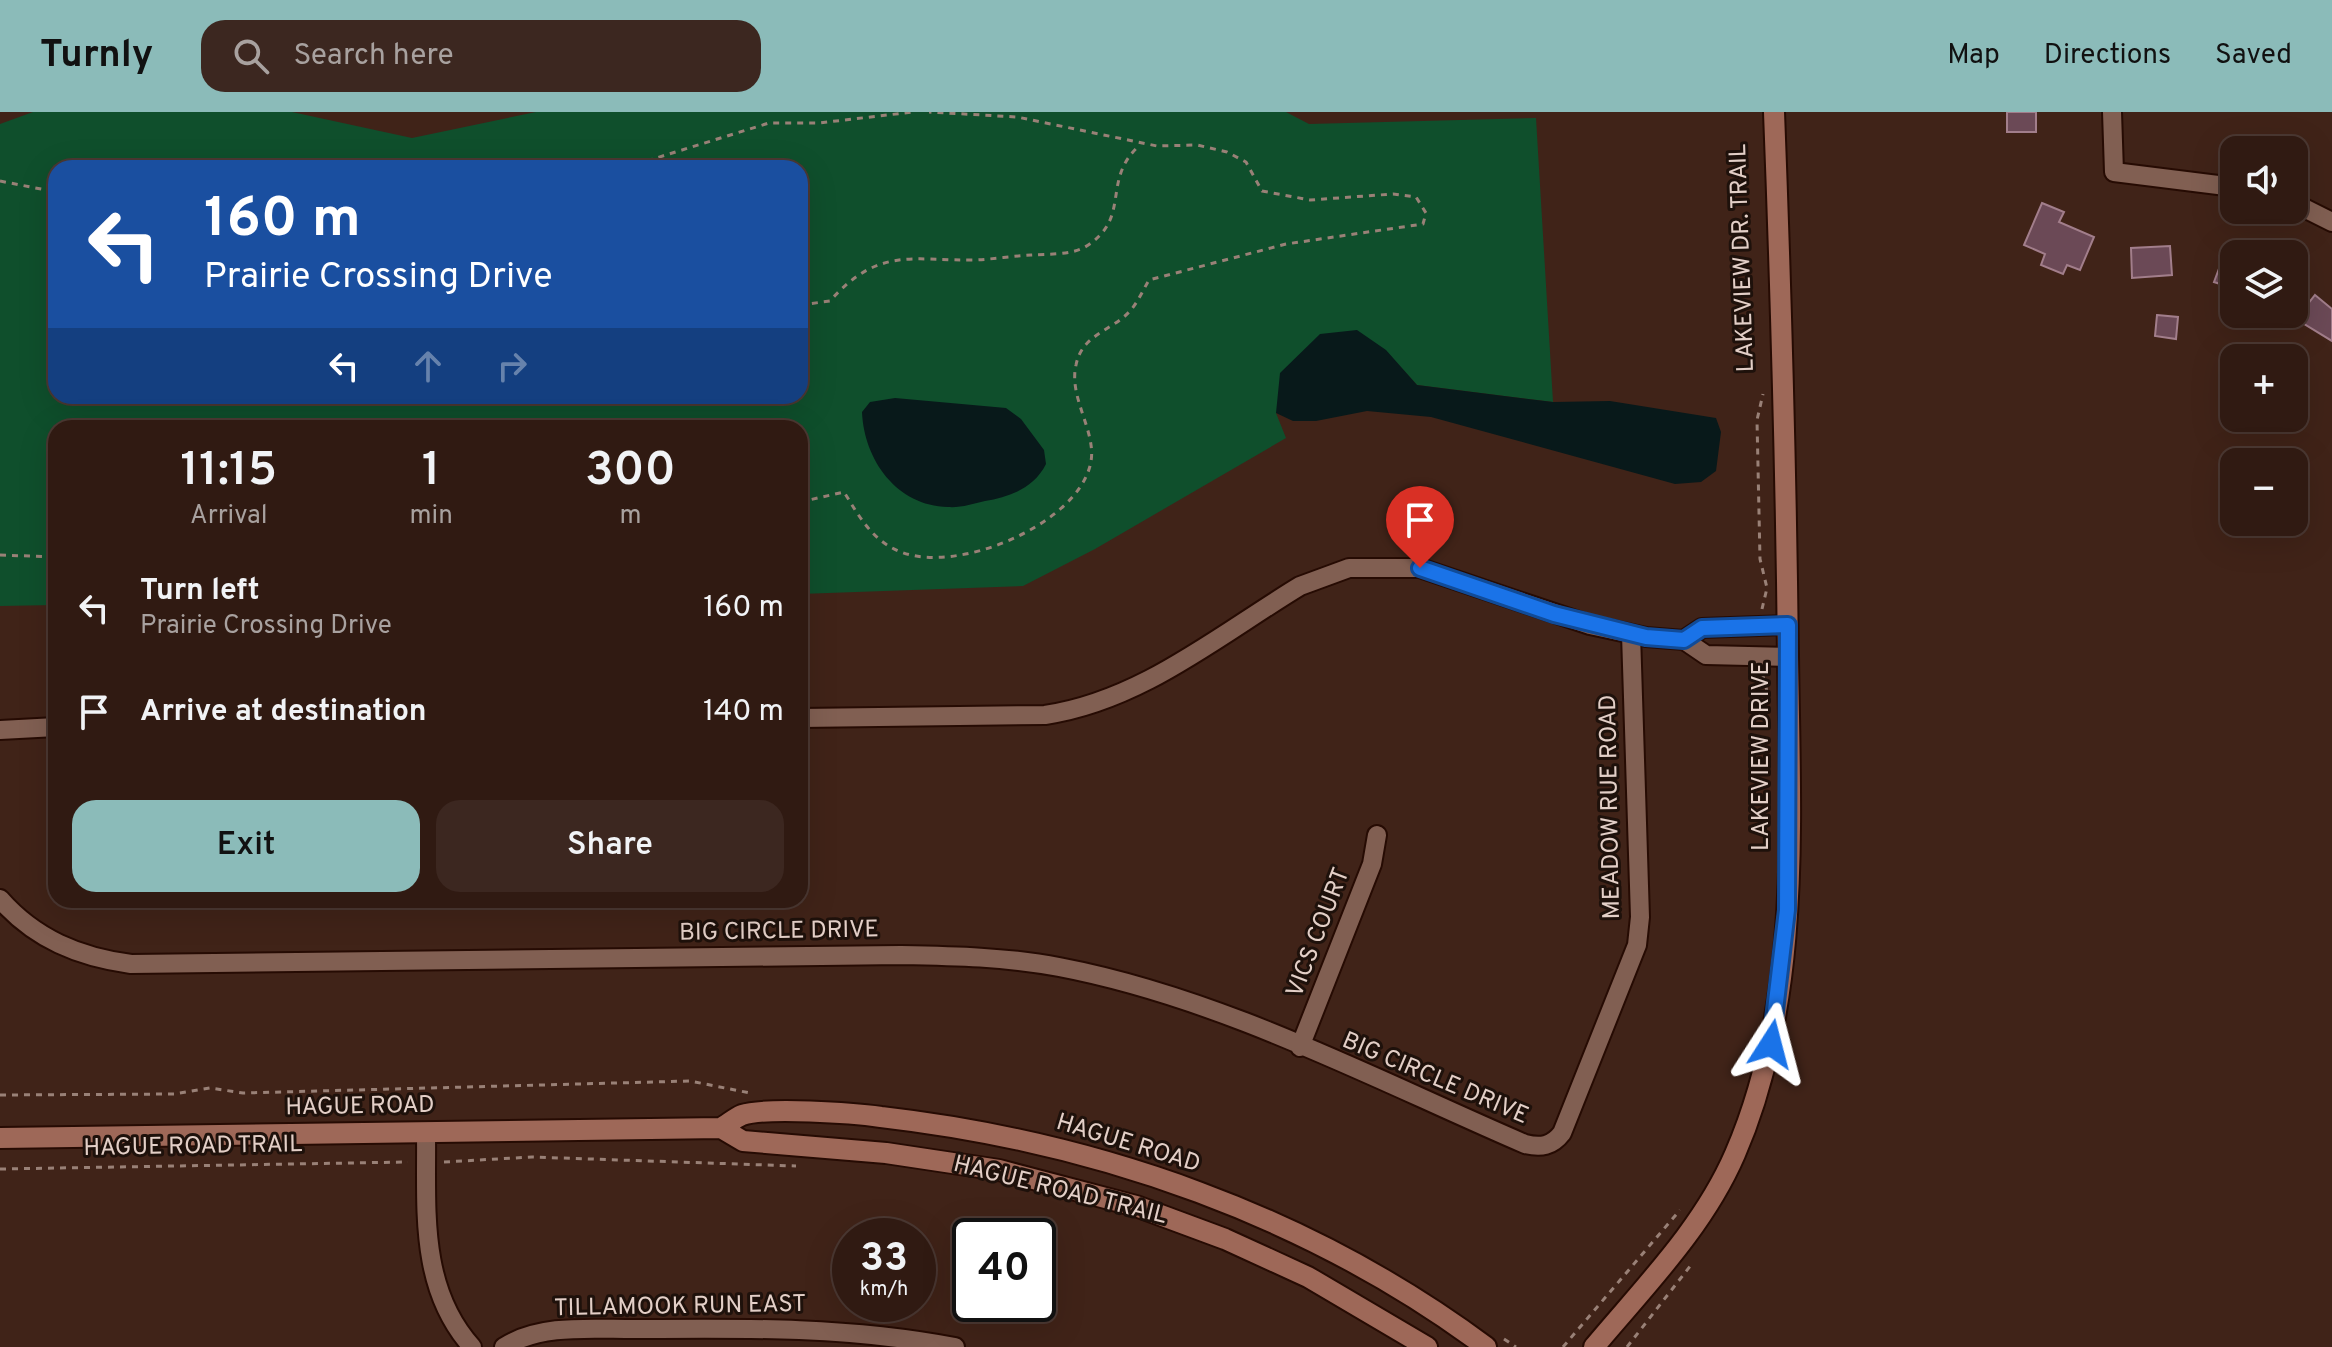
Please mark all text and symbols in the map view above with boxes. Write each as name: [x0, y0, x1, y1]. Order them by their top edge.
search box: [201, 20, 761, 92]
text: Turnly: [40, 32, 153, 81]
icon: search: [229, 34, 273, 78]
text: Search here: [293, 38, 454, 75]
text: Map: [1947, 38, 2000, 74]
text: Directions: [2044, 38, 2171, 74]
text: Saved: [2215, 38, 2292, 74]
map controls: [2220, 136, 2308, 536]
button: sound: [2220, 136, 2308, 224]
street label: LAKEVIEW DR. TRAIL: [1724, 143, 1762, 373]
text: 160 m: [204, 186, 361, 256]
icon: left: [72, 192, 176, 296]
button: layers: [2220, 240, 2308, 328]
text: Prairie Crossing Drive: [204, 255, 553, 301]
icon: left: [322, 344, 366, 388]
icon: ahead: [406, 344, 450, 388]
icon: right: [490, 344, 534, 388]
button: +: [2220, 344, 2308, 432]
text: 11:15: [180, 442, 277, 502]
text: 1: [422, 442, 441, 502]
text: 300: [585, 442, 676, 502]
button: −: [2220, 448, 2308, 536]
pin: [1386, 486, 1454, 568]
icon: arrive: [1398, 498, 1442, 542]
text: Arrival: [190, 500, 268, 533]
text: min: [410, 500, 453, 533]
text: m: [619, 500, 641, 533]
text: Turn left: [140, 573, 260, 610]
icon: left: [72, 586, 116, 630]
text: 160 m: [703, 590, 784, 627]
text: Prairie Crossing Drive: [140, 610, 392, 643]
street label: LAKEVIEW DRIVE: [1747, 661, 1777, 851]
icon: arrive: [72, 690, 116, 734]
text: Arrive at destination: [140, 694, 426, 731]
text: 140 m: [703, 694, 784, 731]
street label: MEADOW RUE ROAD: [1594, 694, 1628, 920]
button: Exit: [72, 800, 420, 892]
button: Share: [436, 800, 784, 892]
street label: VICS COURT: [1281, 864, 1357, 1002]
street label: BIG CIRCLE DRIVE: [679, 915, 879, 949]
position arrow: [1729, 1002, 1813, 1086]
street label: BIG CIRCLE DRIVE: [1337, 1026, 1533, 1132]
street label: HAGUE ROAD: [285, 1091, 435, 1123]
street label: HAGUE ROAD: [1052, 1108, 1204, 1180]
street label: HAGUE ROAD TRAIL: [83, 1130, 303, 1164]
street label: HAGUE ROAD TRAIL: [950, 1150, 1170, 1232]
speed limit sign: 40: [952, 1218, 1056, 1322]
text: 33: [860, 1235, 908, 1285]
text: km/h: [860, 1277, 908, 1303]
street label: TILLAMOOK RUN EAST: [554, 1290, 806, 1324]

